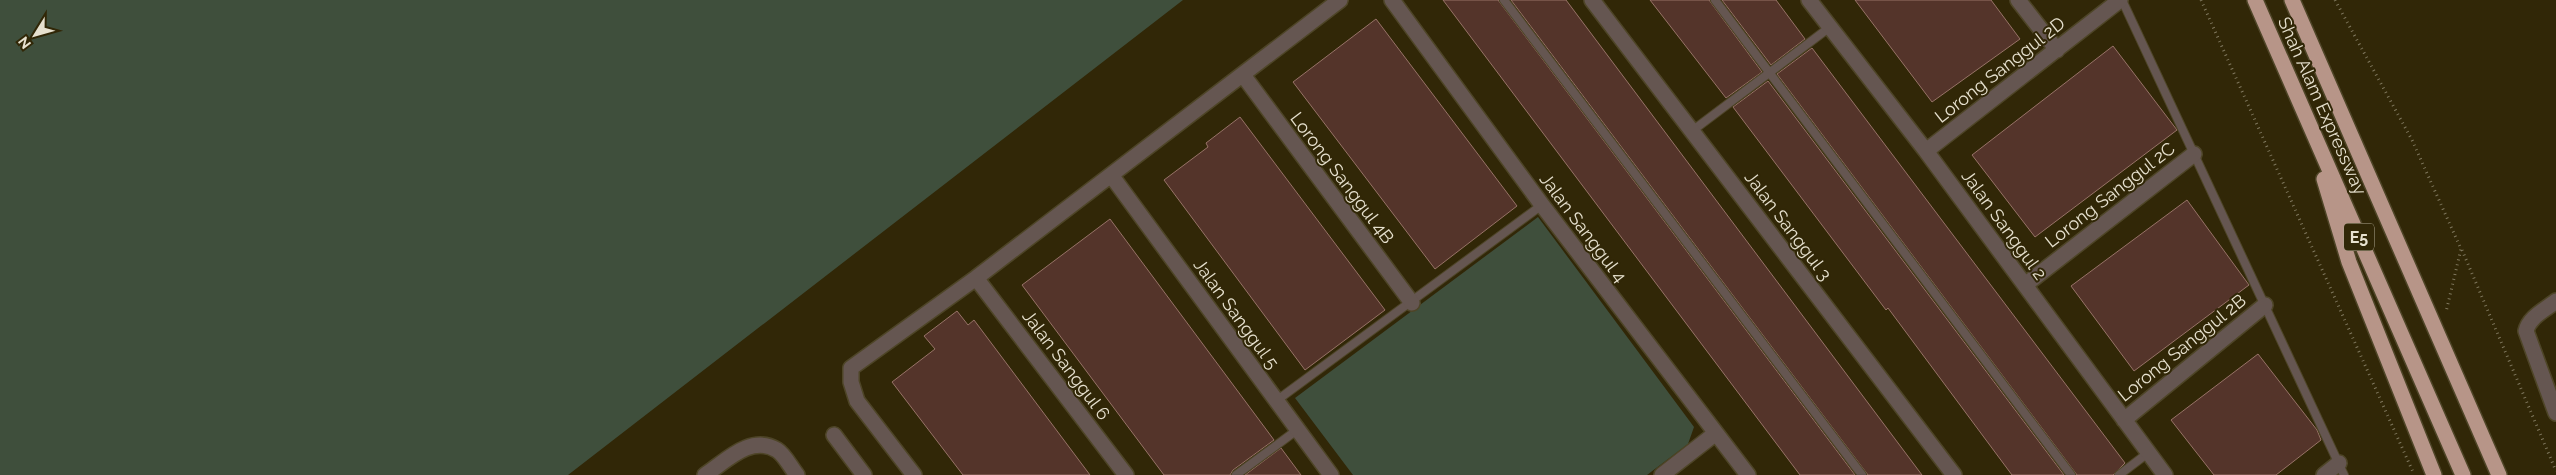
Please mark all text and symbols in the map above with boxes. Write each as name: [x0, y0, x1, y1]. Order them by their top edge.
north arrow: [10, 10, 60, 60]
street label: Lorong Sanggul 2D: [1930, 12, 2069, 127]
street label: Shah Alam Expressway: [2274, 14, 2371, 198]
text: N: [15, 34, 34, 52]
street label: Lorong Sanggul 4B: [1286, 108, 1399, 247]
street label: Lorong Sanggul 2C: [2041, 137, 2179, 252]
street label: Jalan Sanggul 2: [1958, 166, 2051, 284]
street label: Jalan Sanggul 3: [1741, 167, 1836, 284]
street label: Jalan Sanggul 4: [1536, 169, 1631, 286]
road number: E5: [2344, 223, 2374, 250]
street label: Jalan Sanggul 5: [1189, 255, 1284, 373]
street label: Lorong Sanggul 2B: [2114, 290, 2250, 406]
street label: Jalan Sanggul 6: [1018, 306, 1115, 424]

